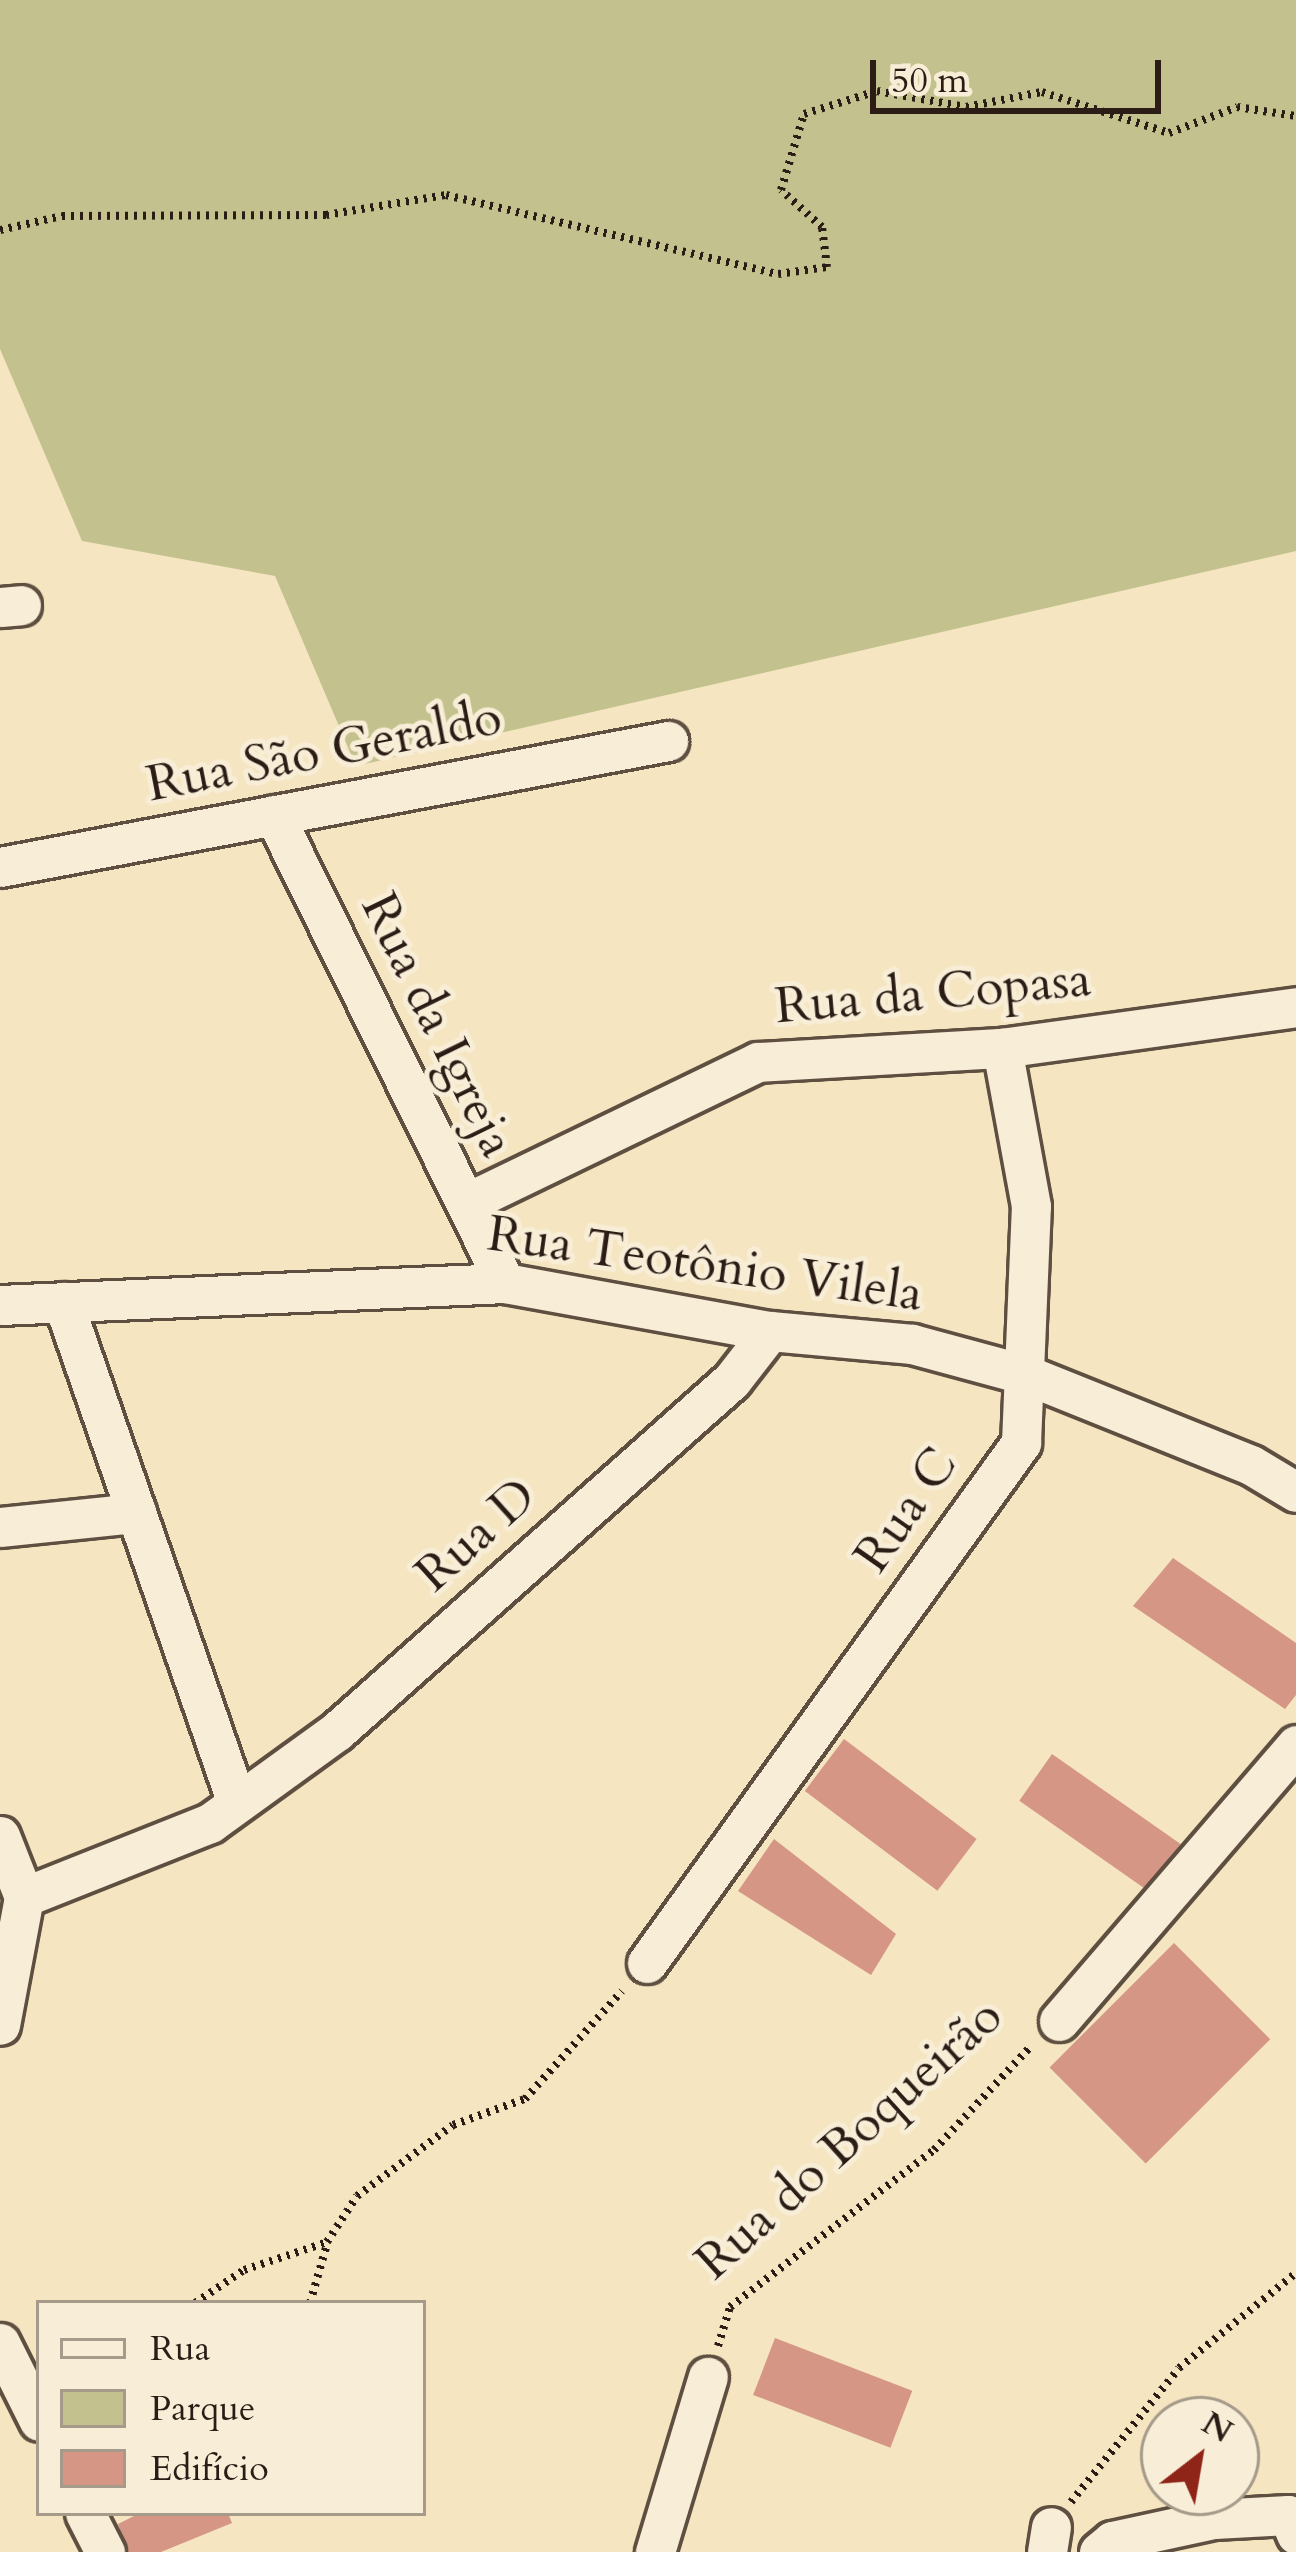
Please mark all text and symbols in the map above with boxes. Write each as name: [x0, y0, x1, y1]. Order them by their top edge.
scale bar: [876, 36, 1167, 110]
text: 50 m: [891, 56, 968, 105]
street label: Rua São Geraldo: [142, 687, 506, 815]
street label: Rua da Igreja: [348, 883, 528, 1167]
street label: Rua da Copasa: [773, 949, 1093, 1037]
street label: Rua Teotônio Vilela: [484, 1203, 926, 1325]
street label: Rua C: [841, 1436, 971, 1584]
street label: Rua D: [403, 1465, 549, 1605]
street label: Rua do Boqueirão: [683, 1985, 1015, 2293]
legend: [36, 2300, 426, 2516]
text: Rua: [150, 2324, 210, 2373]
text: Parque: [150, 2384, 255, 2433]
north arrow: [1140, 2396, 1260, 2516]
text: N: [1193, 2401, 1241, 2454]
text: Edifício: [150, 2444, 269, 2493]

